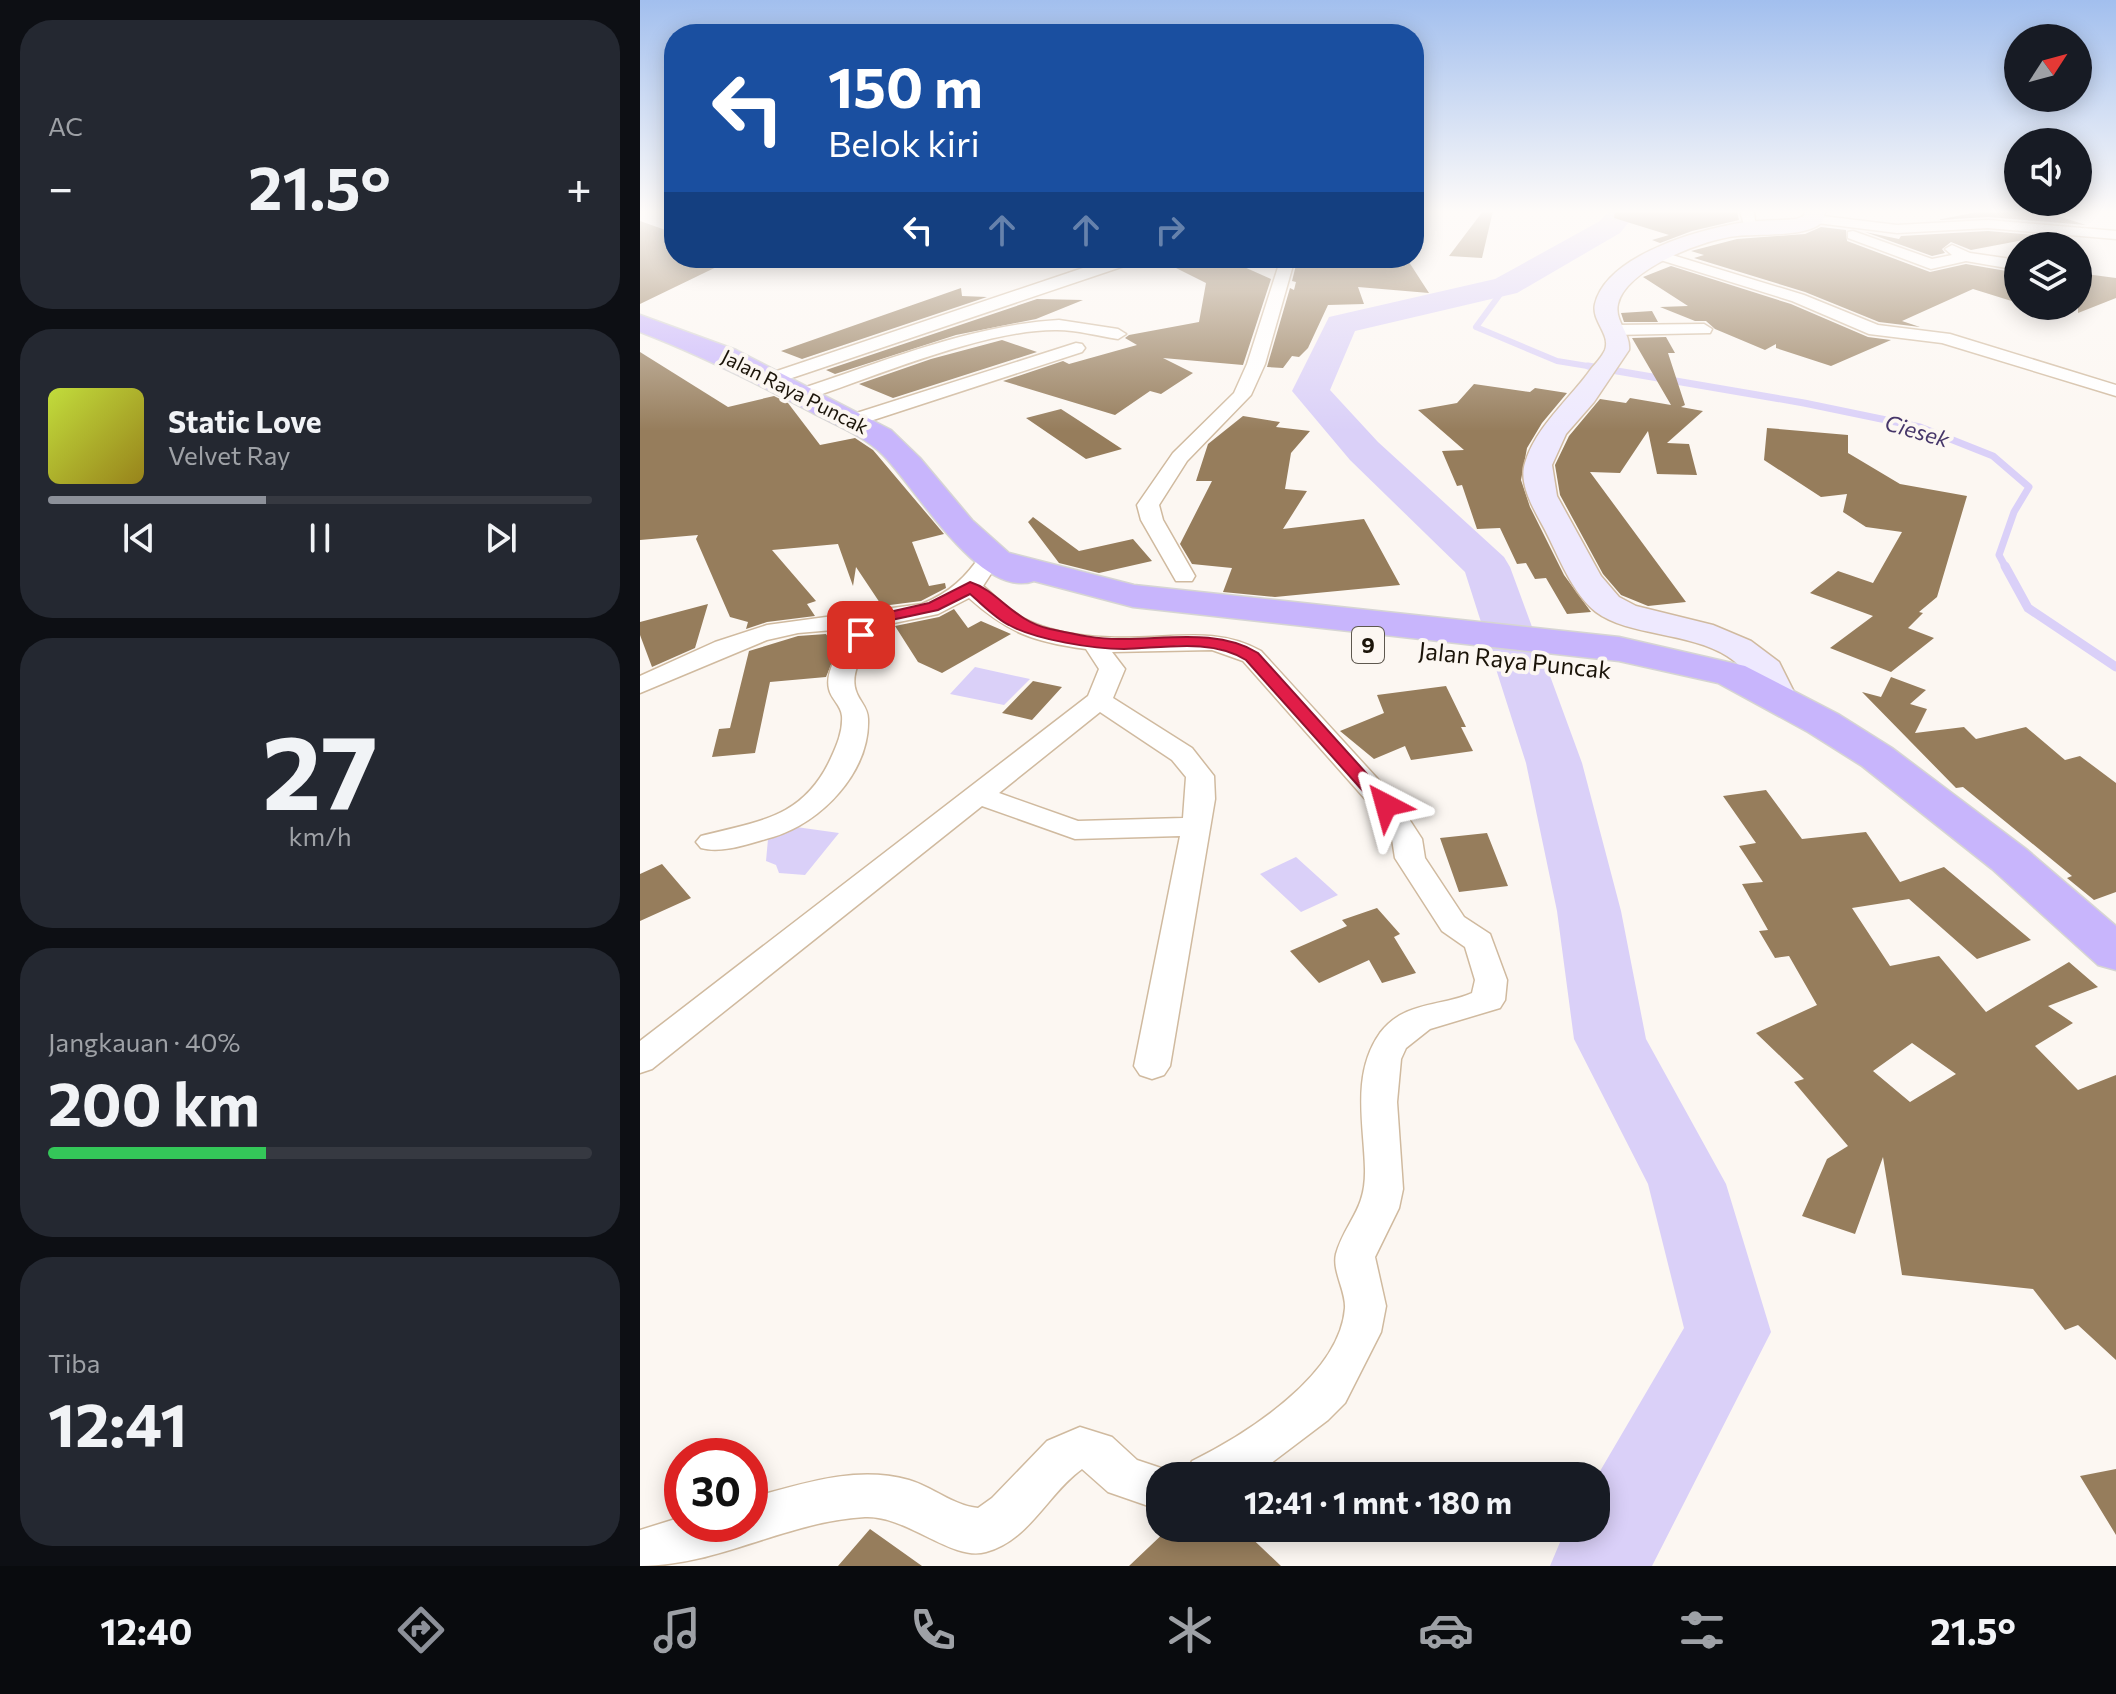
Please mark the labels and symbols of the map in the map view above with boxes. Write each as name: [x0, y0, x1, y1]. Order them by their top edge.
north arrow: [2004, 24, 2092, 112]
street label: Jalan Raya Puncak: [718, 344, 873, 439]
water label: Ciesek: [1882, 408, 1954, 453]
pin: [827, 601, 895, 669]
road number: 9: [1352, 627, 1384, 663]
street label: Jalan Raya Puncak: [1417, 635, 1613, 684]
position arrow: [1344, 763, 1428, 847]
speed limit sign: 30: [664, 1438, 768, 1542]

